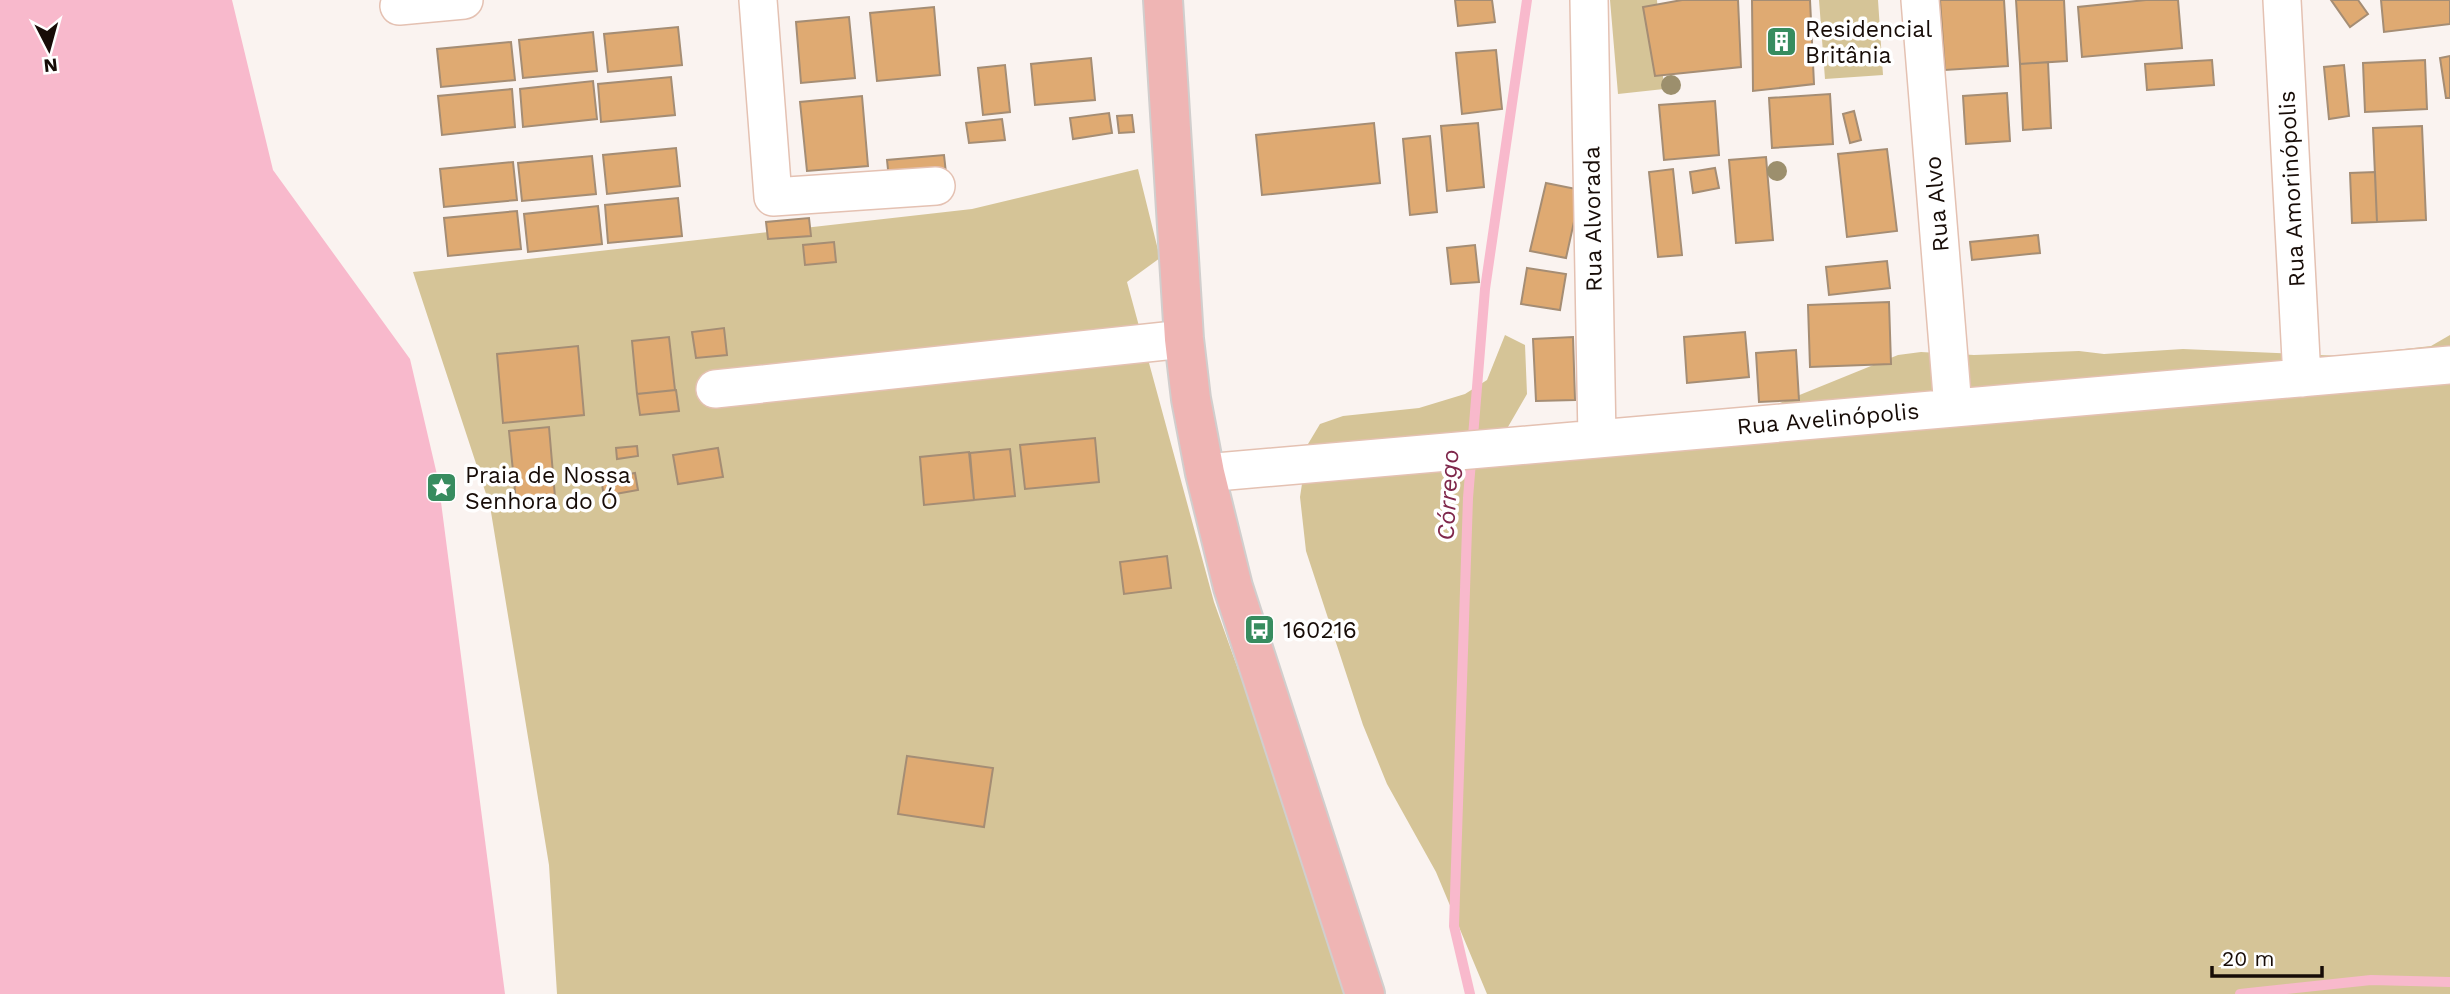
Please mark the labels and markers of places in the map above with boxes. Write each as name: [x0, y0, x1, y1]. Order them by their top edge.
place label: Residencial Britânia: [1805, 16, 1932, 69]
building icon: Residencial Britânia: [1765, 25, 1799, 59]
place label: Praia de Nossa Senhora do Ó: [465, 462, 631, 515]
place icon: Praia de Nossa Senhora do Ó: [425, 471, 459, 505]
bus stop icon: 160216: [1243, 613, 1277, 647]
place label: 160216: [1283, 617, 1357, 644]

